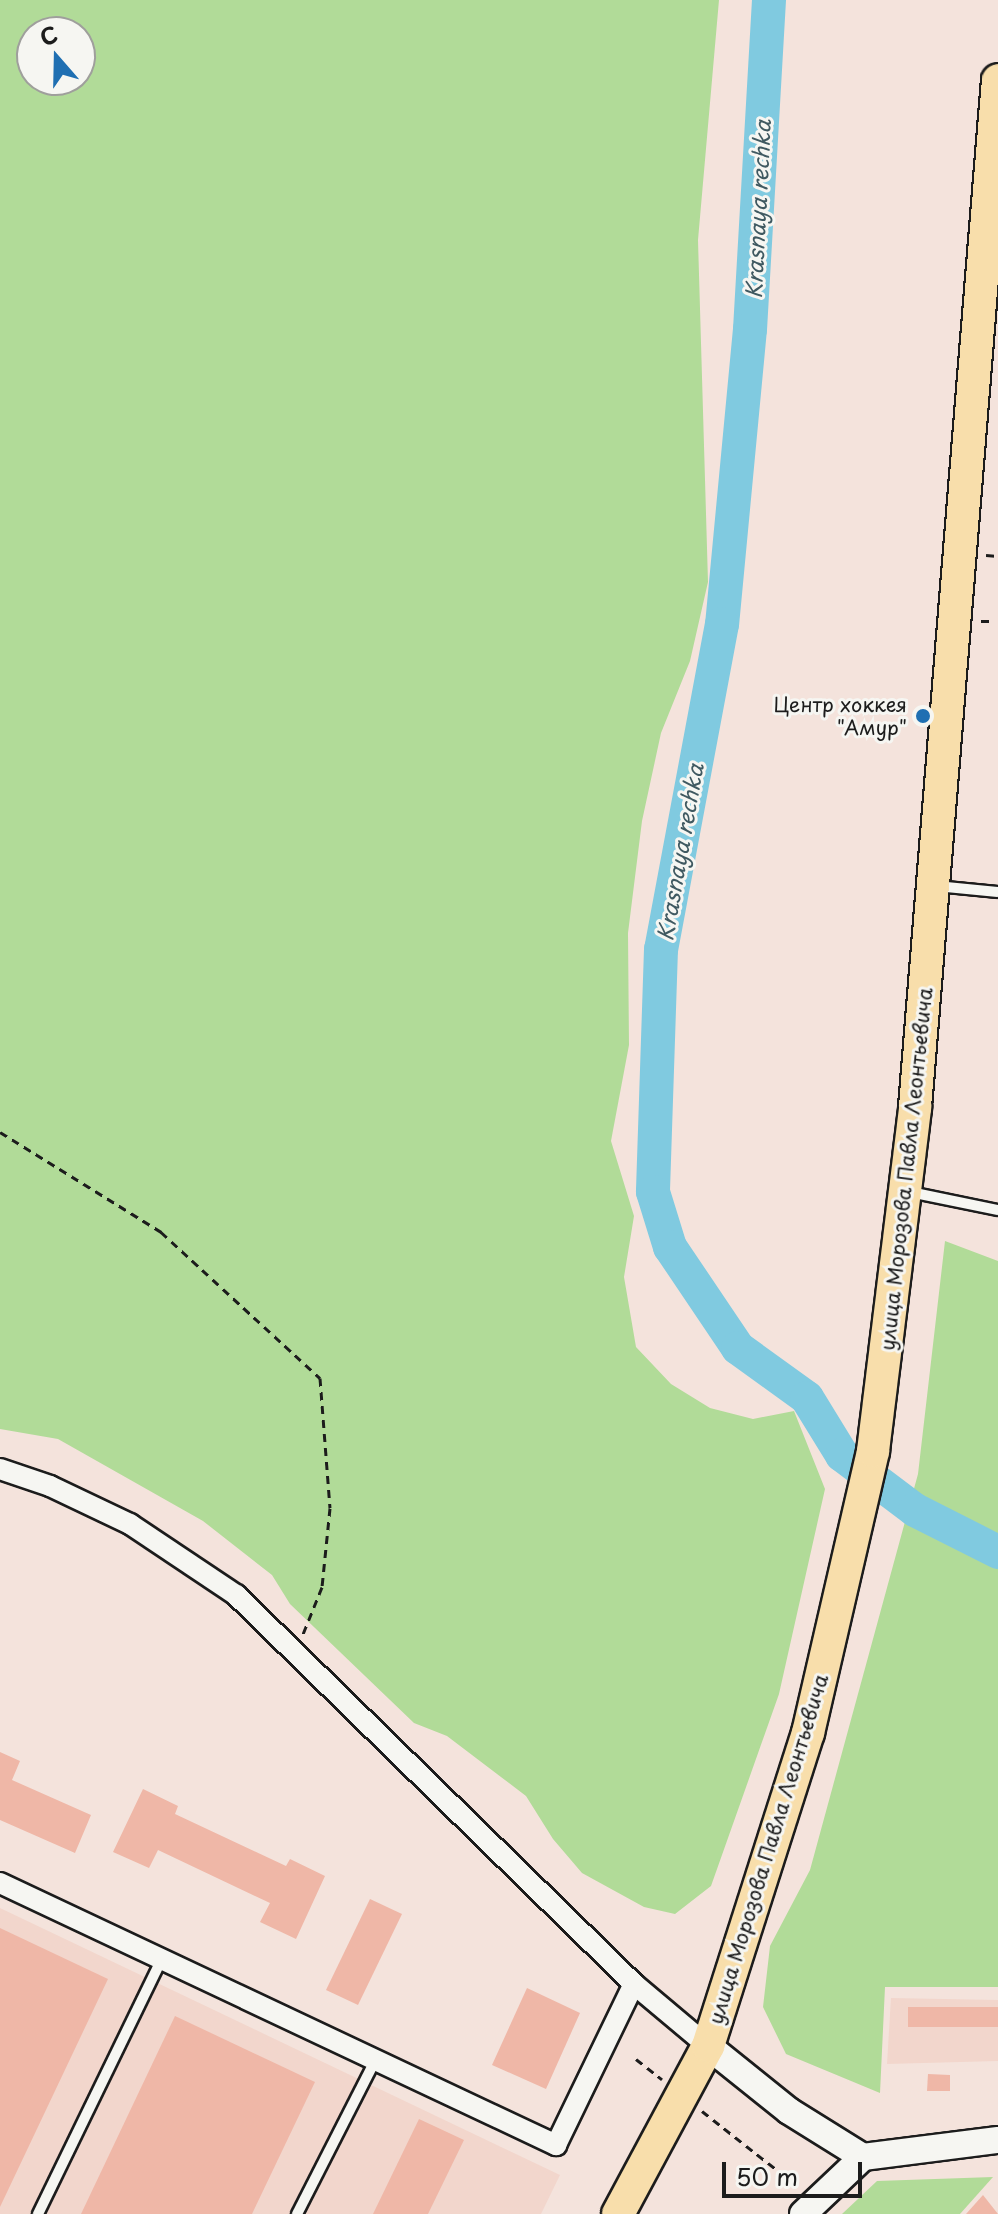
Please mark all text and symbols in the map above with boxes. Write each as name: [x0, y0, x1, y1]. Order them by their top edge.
north arrow: [16, 16, 96, 96]
text: С: [35, 17, 62, 53]
water label: Krasnaya rechka: [739, 118, 775, 300]
place label: Центр хоккея "Амур": [773, 692, 907, 739]
marker: Центр хоккея "Амур": [914, 707, 932, 725]
water label: Krasnaya rechka: [650, 761, 708, 943]
street label: улица Морозова Павла Леонтьевича: [875, 985, 937, 1353]
street label: улица Морозова Павла Леонтьевича: [703, 1670, 833, 2028]
scale bar: [726, 2146, 866, 2196]
text: 50 m: [736, 2158, 798, 2194]

